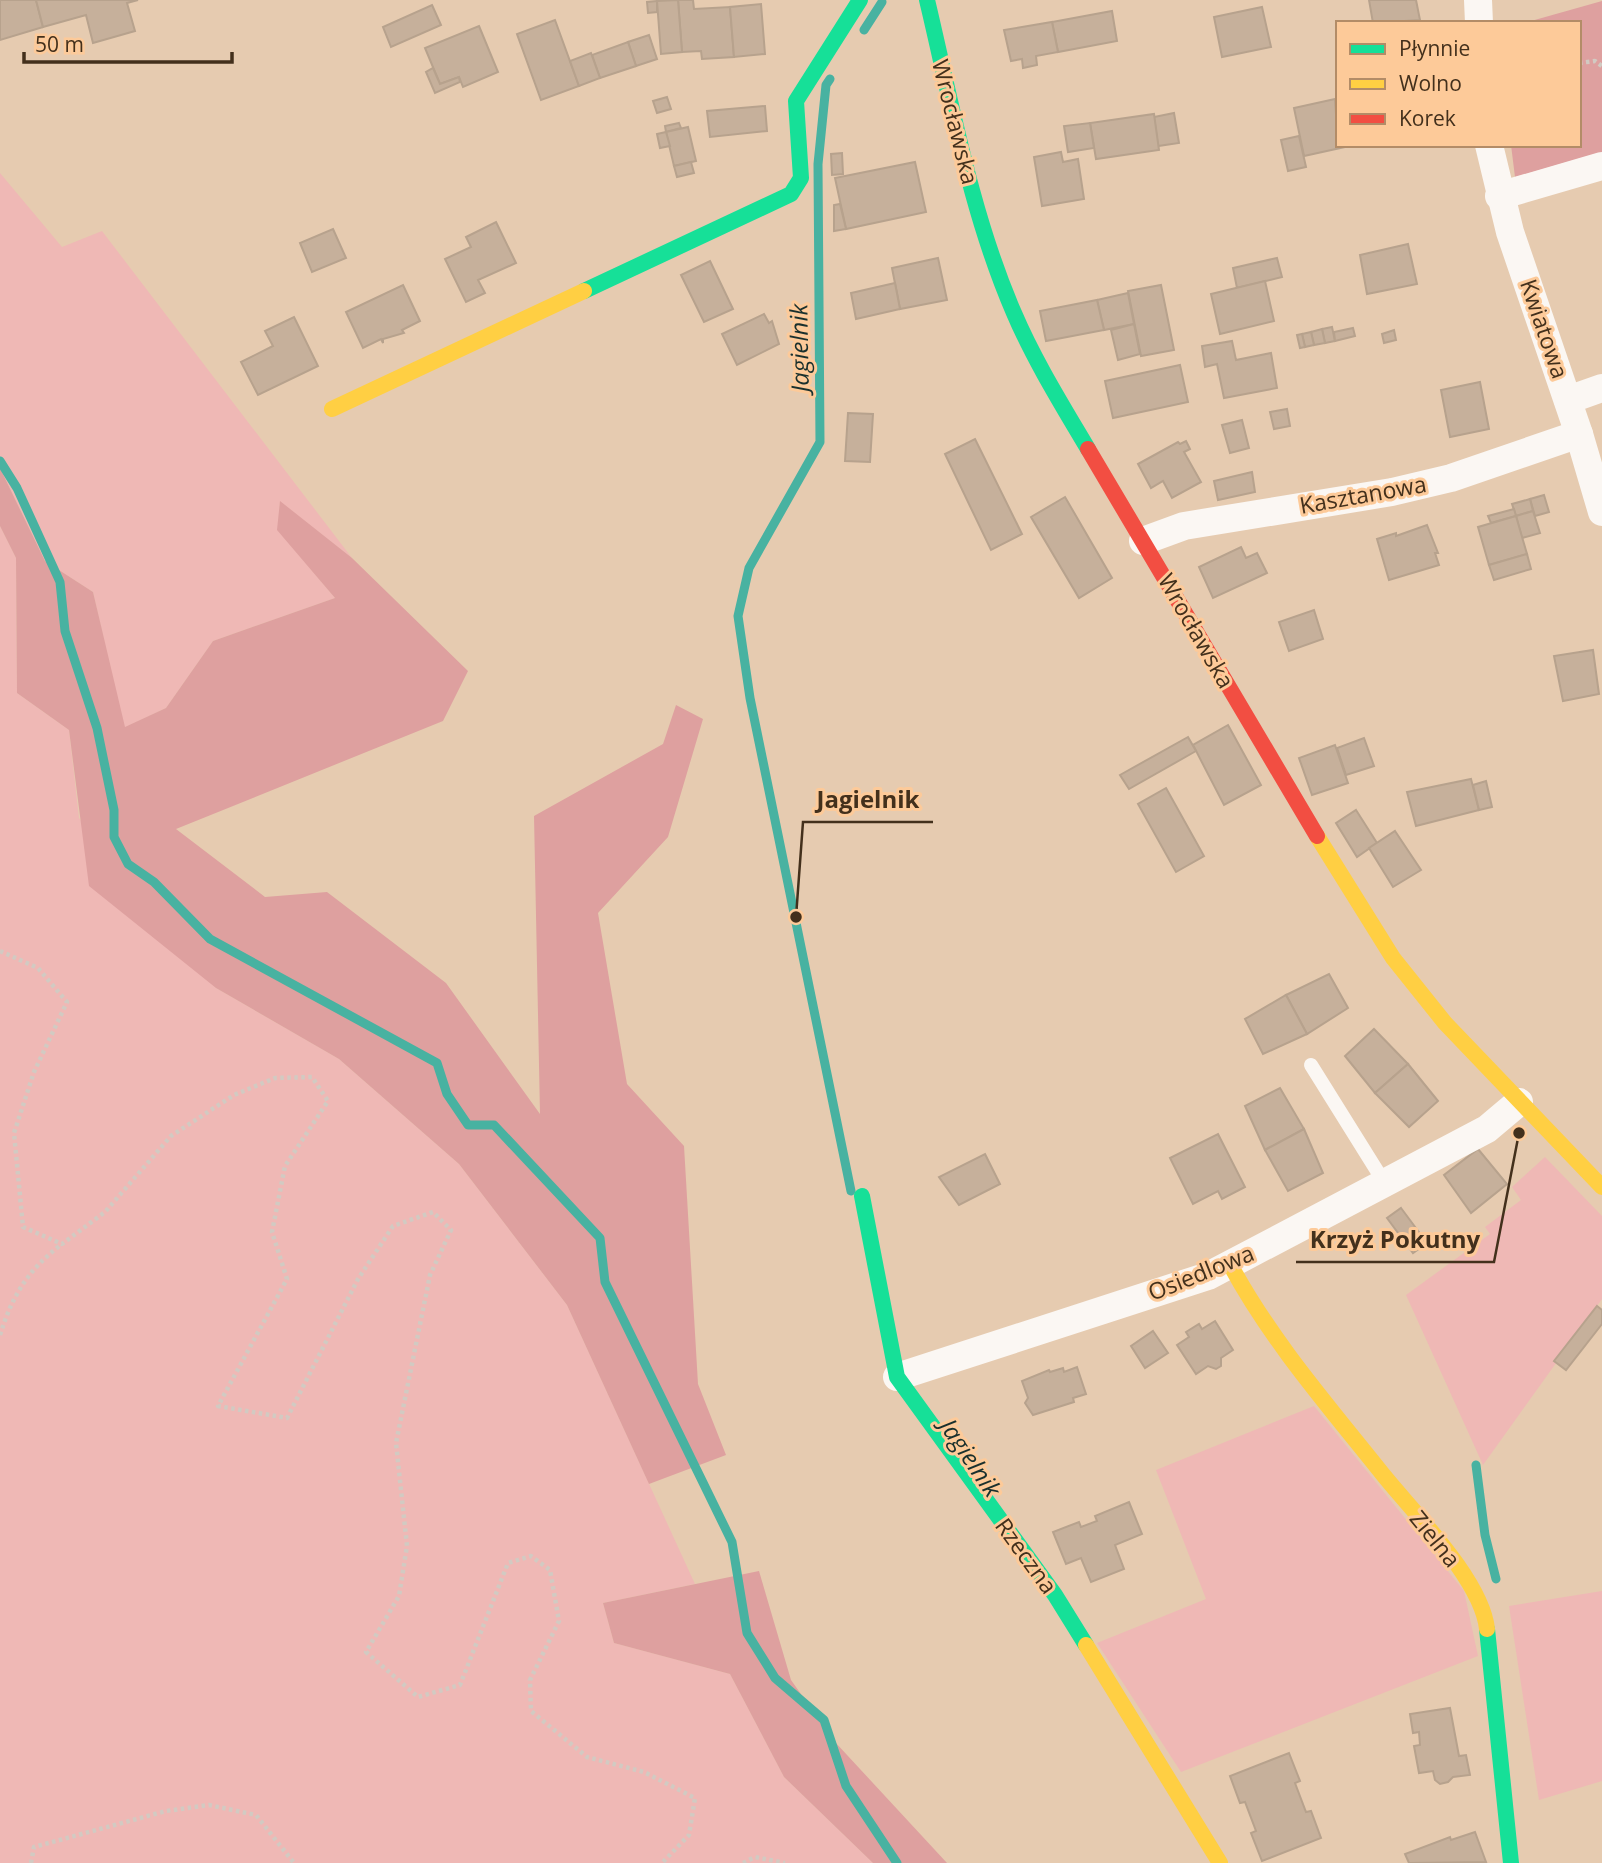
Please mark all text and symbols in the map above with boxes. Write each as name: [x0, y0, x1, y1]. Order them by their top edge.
scale bar: [24, 21, 233, 65]
legend: [1336, 21, 1581, 147]
text: 50 m: [35, 30, 84, 58]
text: Płynnie: [1399, 34, 1470, 62]
street label: Wrocławska: [925, 56, 987, 188]
text: Wolno: [1399, 69, 1462, 97]
text: Korek: [1399, 104, 1456, 132]
street label: Kwiatowa: [1513, 275, 1577, 383]
water label: Jagielnik: [781, 302, 816, 396]
street label: Kasztanowa: [1297, 467, 1429, 521]
street label: Wrocławska: [1151, 567, 1243, 694]
callout: Jagielnik: [803, 777, 933, 822]
text: Jagielnik: [815, 782, 920, 815]
callout: Krzyż Pokutny: [1296, 1217, 1494, 1262]
text: Krzyż Pokutny: [1310, 1222, 1481, 1255]
street label: Osiedlowa: [1143, 1236, 1258, 1308]
water label: Jagielnik: [931, 1408, 1010, 1504]
street label: Zielna: [1403, 1503, 1469, 1574]
street label: Rzeczna: [988, 1511, 1065, 1600]

